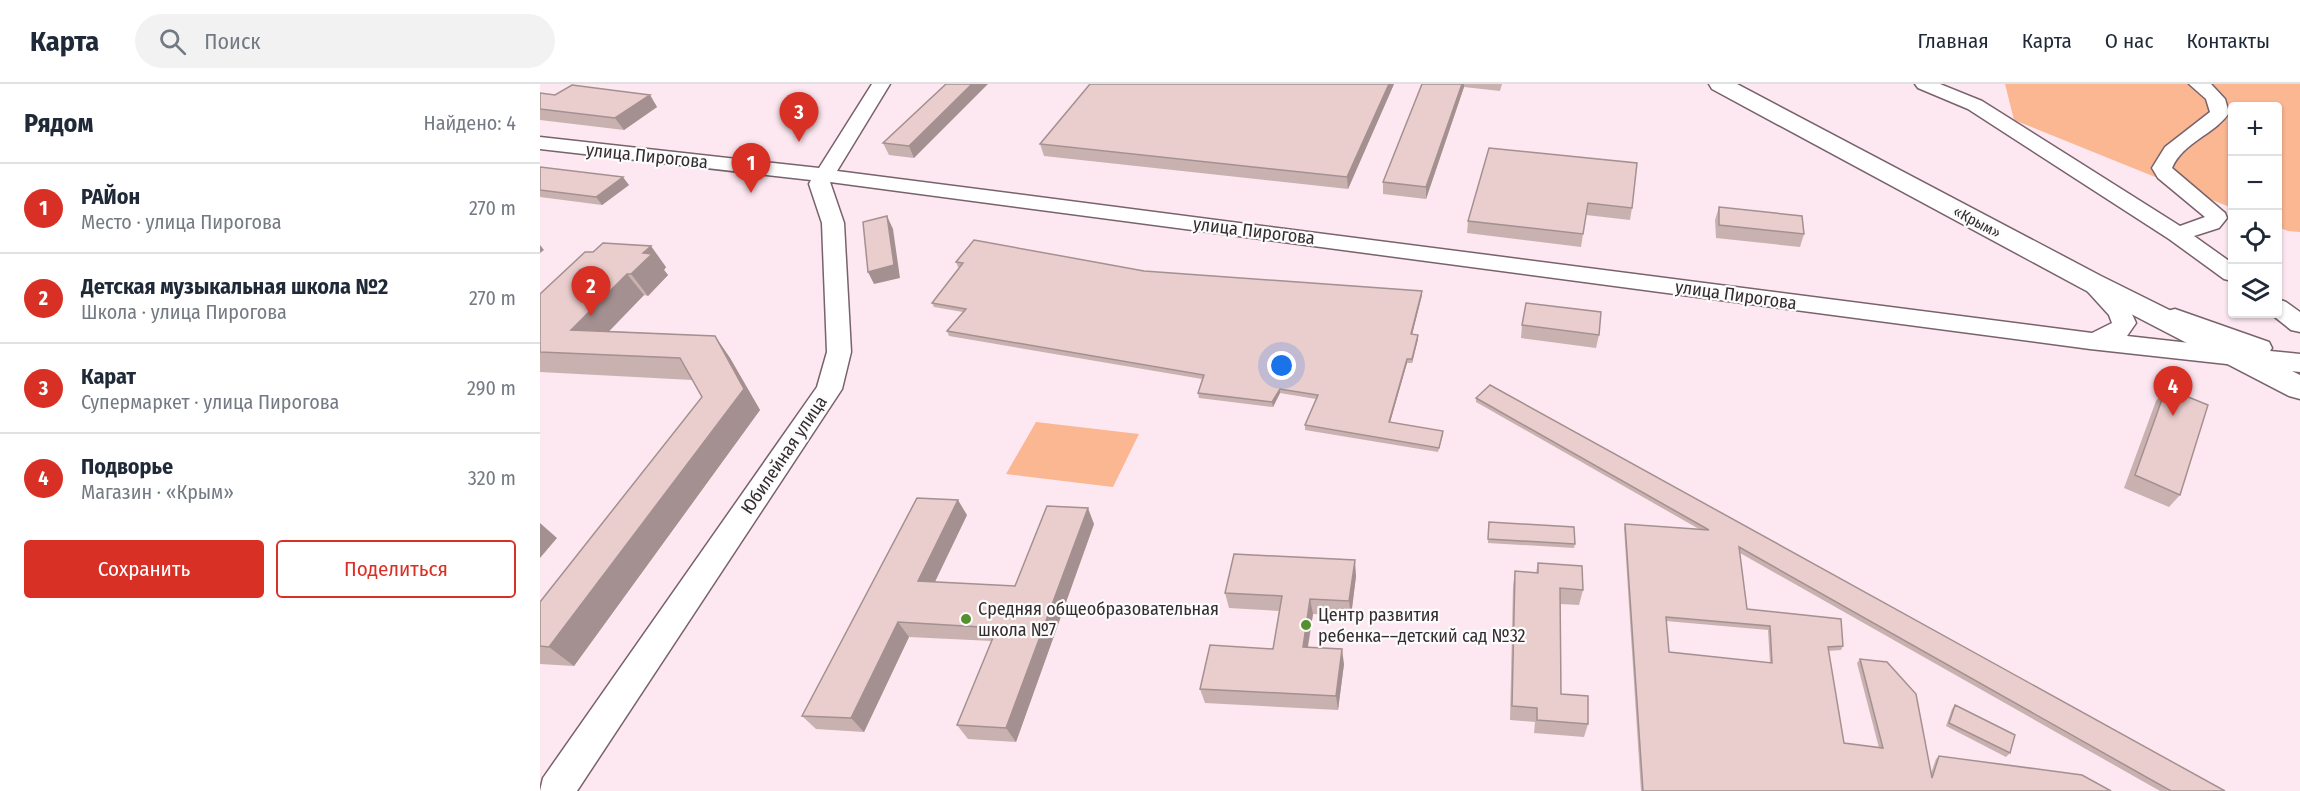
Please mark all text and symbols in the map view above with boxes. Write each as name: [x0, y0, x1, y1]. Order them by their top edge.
search box: [135, 14, 555, 68]
text: Карта: [30, 25, 99, 58]
icon: search: [156, 25, 189, 58]
text: Поиск: [204, 28, 261, 55]
text: Главная: [1918, 28, 1989, 54]
text: Карта: [2022, 28, 2072, 54]
text: О нас: [2105, 28, 2153, 54]
text: Контакты: [2186, 28, 2270, 54]
pin: 3: [780, 92, 818, 142]
map controls: [2228, 102, 2282, 318]
button: +: [2228, 102, 2282, 156]
text: Рядом: [24, 108, 93, 139]
text: Найдено: 4: [424, 111, 516, 135]
street label: улица Пирогова: [585, 139, 709, 173]
pin: 1: [732, 144, 770, 193]
button: −: [2228, 156, 2282, 210]
text: РАЙон: [81, 183, 140, 210]
text: 1: [39, 196, 48, 220]
text: 270 m: [469, 196, 516, 220]
street label: «Крым»: [1950, 202, 2004, 242]
text: Место · улица Пирогова: [81, 210, 282, 234]
button: locate: [2228, 210, 2282, 264]
street label: улица Пирогова: [1192, 213, 1316, 249]
button: layers: [2228, 264, 2282, 318]
pin: 2: [572, 266, 610, 316]
text: Детская музыкальная школа №2: [81, 273, 388, 300]
street label: улица Пирогова: [1674, 276, 1798, 314]
text: 2: [39, 286, 48, 310]
text: 270 m: [469, 286, 516, 310]
text: Школа · улица Пирогова: [81, 300, 287, 324]
your location: [1267, 351, 1296, 380]
text: Карат: [81, 363, 136, 390]
pin: 4: [2154, 366, 2192, 416]
text: 3: [39, 376, 48, 400]
text: 290 m: [467, 376, 516, 400]
text: Супермаркет · улица Пирогова: [81, 390, 339, 414]
street label: Юбилейная улица: [736, 391, 832, 518]
text: Подворье: [81, 453, 173, 480]
text: 4: [38, 466, 49, 490]
text: 320 m: [468, 466, 516, 490]
text: Магазин · «Крым»: [81, 480, 234, 504]
button: Сохранить: [24, 540, 264, 598]
button: Поделиться: [276, 540, 516, 598]
place label: Средняя общеобразовательная школа №7: [978, 598, 1219, 641]
place label: Центр развития ребенка––детский сад №32: [1318, 604, 1526, 647]
marker: Средняя общеобразовательная школа №7: [959, 612, 973, 626]
marker: Центр развития ребенка––детский сад №32: [1299, 618, 1313, 632]

